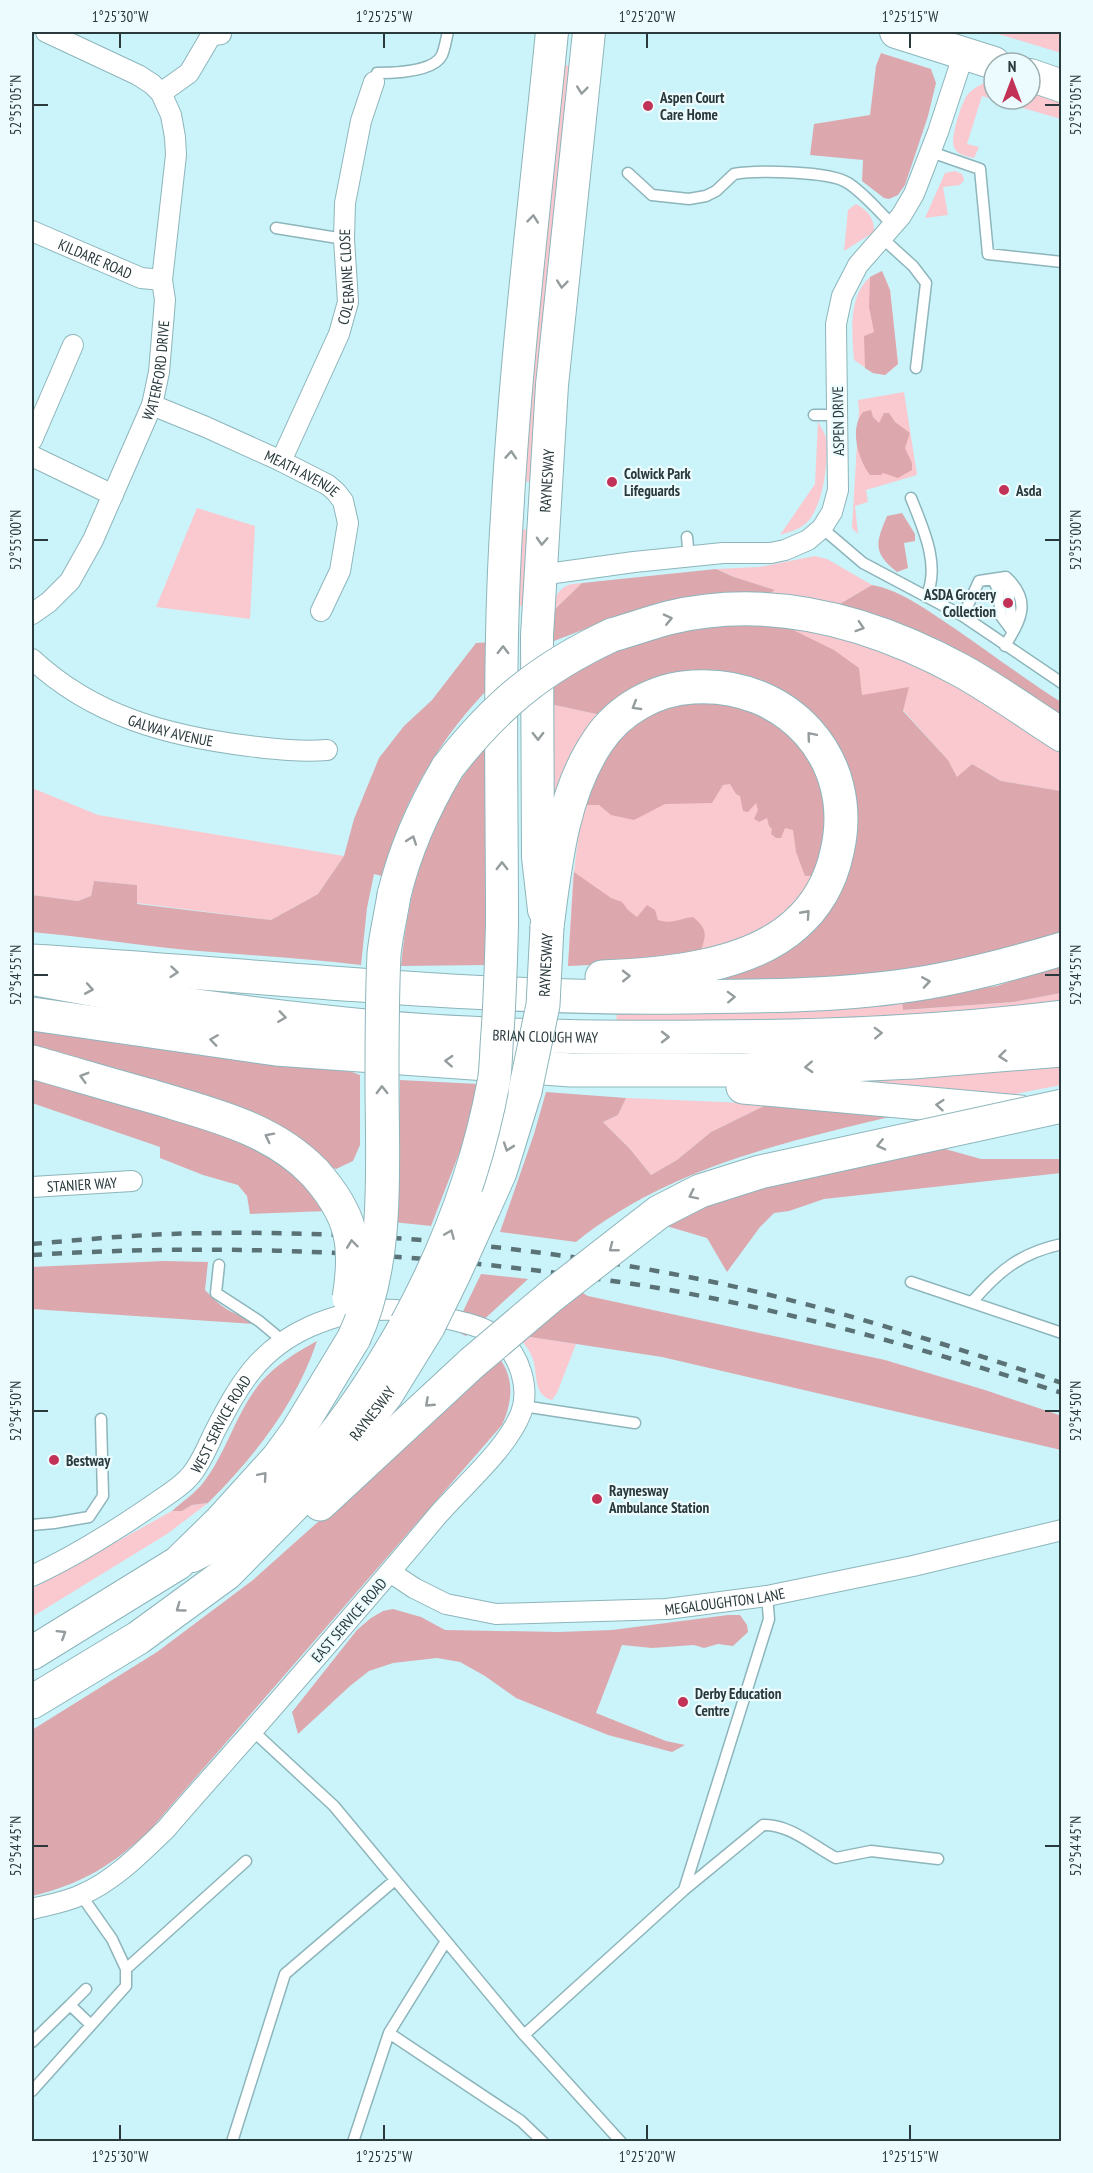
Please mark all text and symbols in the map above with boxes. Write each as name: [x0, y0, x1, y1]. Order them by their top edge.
text: 1°25'30"W: [92, 7, 148, 26]
text: 1°25'25"W: [356, 7, 412, 26]
text: 1°25'20"W: [619, 7, 675, 26]
text: 1°25'15"W: [882, 7, 938, 26]
north arrow: [982, 51, 1042, 111]
text: N: [1008, 56, 1016, 76]
text: 52°55'05"N: [6, 75, 25, 135]
text: 52°55'05"N: [1066, 75, 1085, 135]
one-way arrow: [577, 85, 589, 94]
place label: Aspen Court Care Home: [659, 88, 725, 124]
marker: Aspen Court Care Home: [641, 99, 655, 113]
one-way arrow: [526, 215, 539, 224]
street label: COLERAINE CLOSE: [333, 229, 358, 327]
street label: KILDARE ROAD: [56, 234, 135, 283]
one-way arrow: [556, 279, 569, 288]
street label: WATERFORD DRIVE: [137, 319, 173, 423]
street label: ASPEN DRIVE: [828, 386, 848, 456]
street label: MEATH AVENUE: [262, 445, 344, 500]
street label: RAYNESWAY: [535, 448, 558, 513]
one-way arrow: [504, 451, 517, 460]
place label: Colwick Park Lifeguards: [624, 464, 692, 500]
marker: Colwick Park Lifeguards: [605, 475, 619, 489]
place label: Asda: [1015, 481, 1042, 500]
marker: Asda: [997, 483, 1011, 497]
text: 52°55'00"N: [6, 510, 25, 570]
text: 52°55'00"N: [1066, 510, 1085, 570]
one-way arrow: [535, 536, 548, 545]
place label: ASDA Grocery Collection: [923, 585, 997, 621]
marker: ASDA Grocery Collection: [1001, 596, 1015, 610]
one-way arrow: [663, 613, 673, 626]
one-way arrow: [854, 620, 865, 632]
one-way arrow: [497, 645, 509, 654]
one-way arrow: [631, 698, 642, 709]
street label: GALWAY AVENUE: [125, 710, 215, 750]
one-way arrow: [532, 731, 544, 740]
one-way arrow: [807, 732, 818, 743]
one-way arrow: [404, 835, 417, 846]
one-way arrow: [496, 861, 508, 870]
one-way arrow: [798, 910, 809, 921]
street label: RAYNESWAY: [534, 932, 556, 997]
text: 52°54'55"N: [6, 945, 25, 1005]
text: 52°54'55"N: [1066, 945, 1085, 1005]
one-way arrow: [169, 965, 178, 978]
one-way arrow: [621, 970, 630, 983]
one-way arrow: [921, 977, 930, 989]
one-way arrow: [84, 982, 94, 995]
one-way arrow: [727, 990, 736, 1003]
one-way arrow: [277, 1010, 287, 1022]
street label: BRIAN CLOUGH WAY: [492, 1025, 598, 1046]
one-way arrow: [874, 1027, 883, 1039]
one-way arrow: [661, 1031, 670, 1043]
one-way arrow: [209, 1034, 218, 1046]
one-way arrow: [999, 1049, 1008, 1062]
one-way arrow: [445, 1054, 454, 1067]
one-way arrow: [804, 1061, 813, 1074]
one-way arrow: [79, 1072, 90, 1084]
one-way arrow: [376, 1086, 388, 1095]
one-way arrow: [936, 1099, 945, 1112]
one-way arrow: [264, 1133, 275, 1145]
one-way arrow: [876, 1137, 886, 1150]
one-way arrow: [503, 1141, 516, 1152]
street label: STANIER WAY: [46, 1172, 118, 1196]
one-way arrow: [689, 1188, 700, 1199]
one-way arrow: [443, 1230, 455, 1241]
one-way arrow: [347, 1240, 359, 1249]
one-way arrow: [609, 1240, 620, 1251]
street label: WEST SERVICE ROAD: [186, 1371, 255, 1476]
text: 52°54'50"N: [6, 1381, 25, 1441]
text: 52°54'50"N: [1066, 1381, 1085, 1441]
street label: RAYNESWAY: [345, 1382, 399, 1444]
one-way arrow: [426, 1396, 436, 1407]
place label: Bestway: [66, 1451, 111, 1470]
marker: Bestway: [47, 1453, 61, 1467]
one-way arrow: [256, 1472, 267, 1483]
place label: Raynesway Ambulance Station: [608, 1481, 709, 1517]
marker: Raynesway Ambulance Station: [590, 1492, 604, 1506]
street label: EAST SERVICE ROAD: [307, 1574, 391, 1666]
street label: MEGALOUGHTON LANE: [664, 1583, 787, 1619]
one-way arrow: [175, 1601, 186, 1612]
one-way arrow: [55, 1631, 66, 1642]
place label: Derby Education Centre: [695, 1684, 782, 1720]
marker: Derby Education Centre: [676, 1695, 690, 1709]
text: 52°54'45"N: [6, 1816, 25, 1876]
text: 52°54'45"N: [1066, 1816, 1085, 1876]
text: 1°25'30"W: [92, 2147, 148, 2166]
text: 1°25'25"W: [356, 2147, 412, 2166]
text: 1°25'20"W: [619, 2147, 675, 2166]
text: 1°25'15"W: [882, 2147, 938, 2166]

